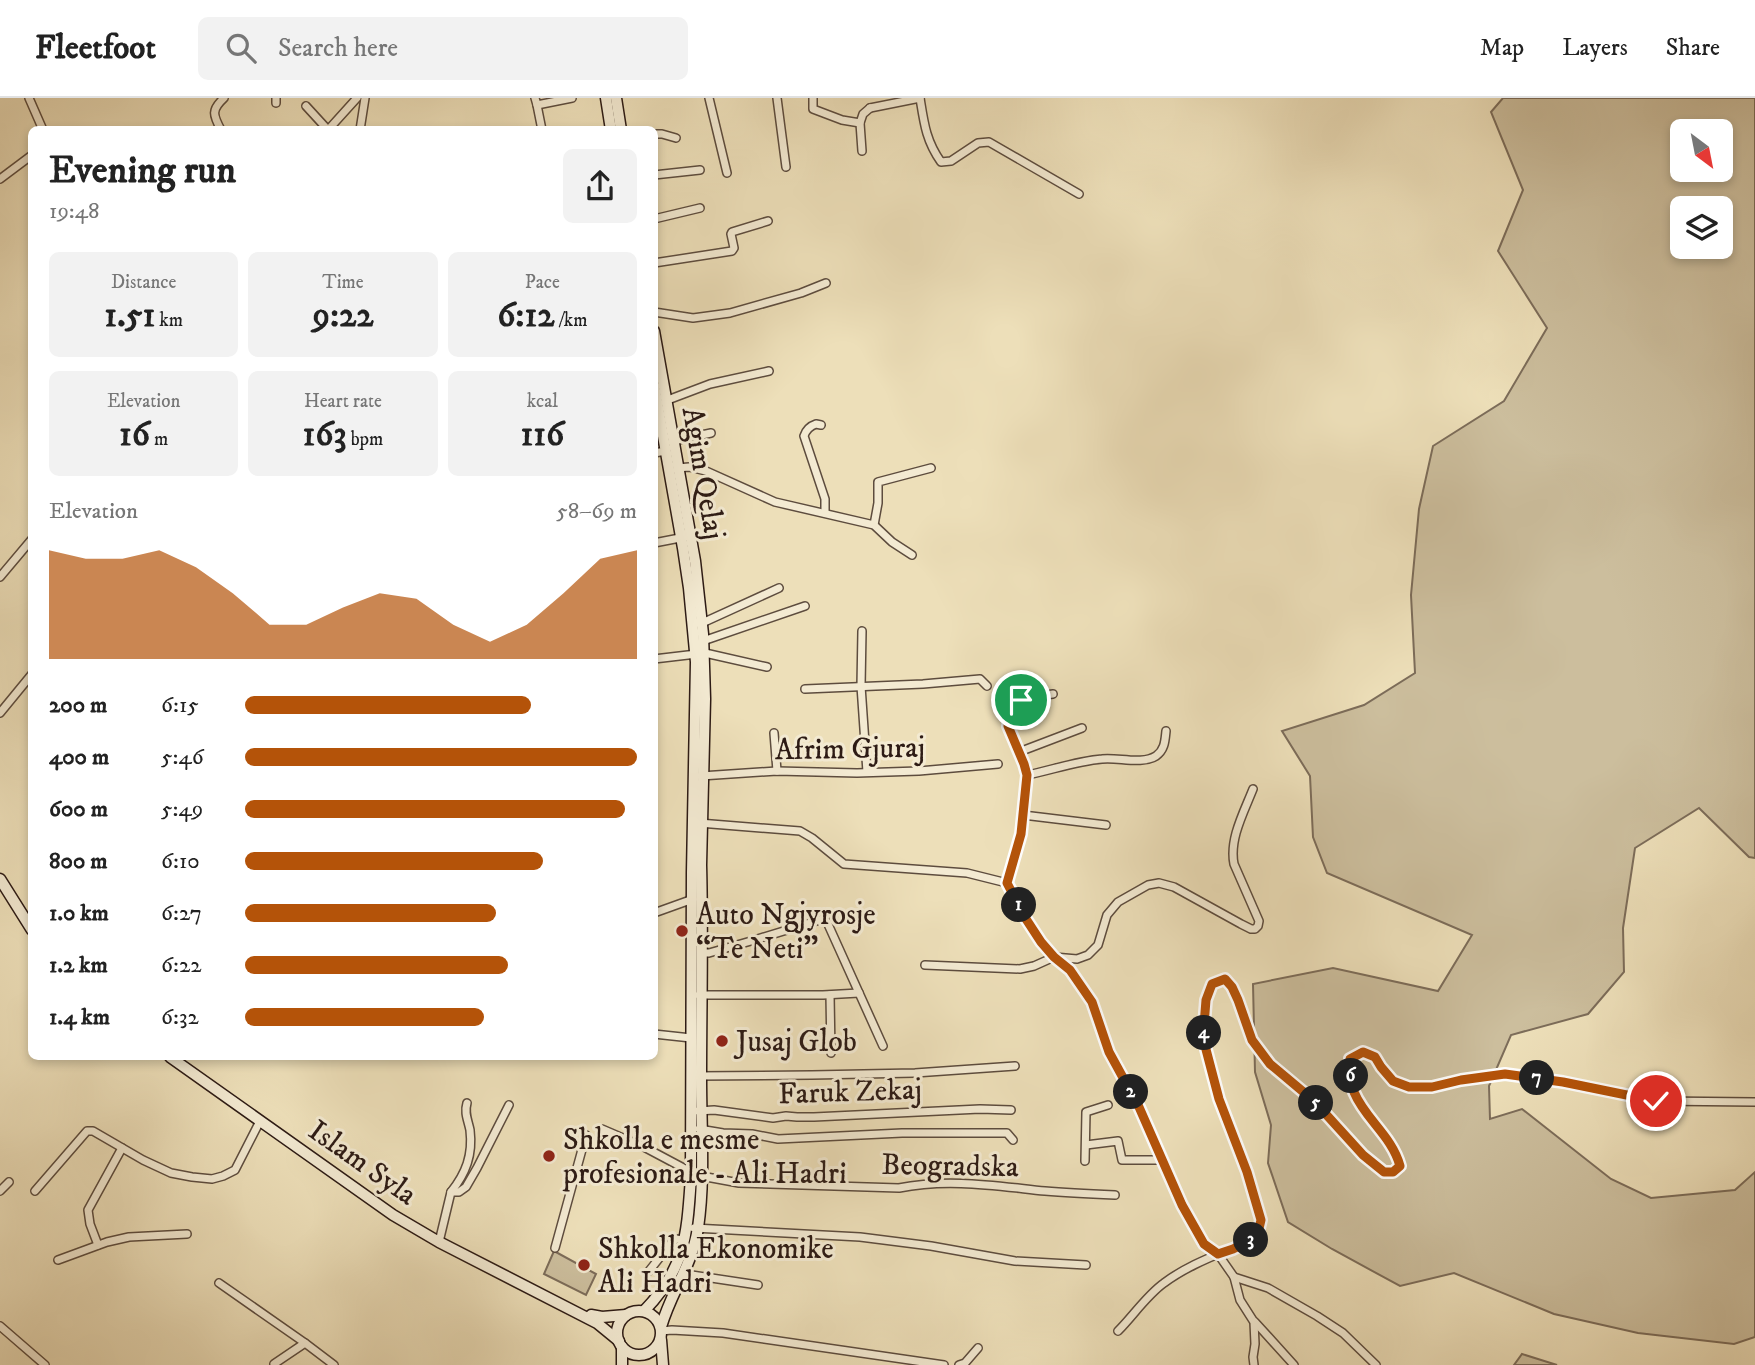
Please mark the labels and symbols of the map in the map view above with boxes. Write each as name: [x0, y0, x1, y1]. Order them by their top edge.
north arrow: [1670, 119, 1732, 182]
street label: Agim Qelaj: [673, 404, 732, 542]
pin: [991, 670, 1051, 730]
street label: Afrim Gjuraj: [775, 730, 926, 769]
pin: 1: [1002, 888, 1036, 922]
place label: Auto Ngjyrosje “Te Neti”: [696, 897, 876, 968]
marker: Auto Ngjyrosje “Te Neti”: [674, 923, 690, 939]
pin: 4: [1186, 1016, 1222, 1051]
place label: Jusaj Glob: [733, 1024, 857, 1061]
marker: Jusaj Glob: [714, 1033, 730, 1049]
pin: 6: [1334, 1058, 1368, 1094]
pin: 7: [1520, 1060, 1554, 1096]
pin: [1626, 1071, 1686, 1131]
street label: Faruk Zekaj: [778, 1072, 923, 1113]
pin: 2: [1114, 1074, 1148, 1110]
pin: 5: [1298, 1086, 1334, 1121]
street label: Islam Syla: [301, 1113, 424, 1214]
place label: Shkolla e mesme profesionale - Ali Hadri: [562, 1122, 847, 1193]
street label: Beogradska: [881, 1147, 1019, 1186]
marker: Shkolla e mesme profesionale - Ali Hadri: [541, 1148, 557, 1164]
pin: 3: [1234, 1222, 1268, 1258]
place label: Shkolla Ekonomike Ali Hadri: [598, 1231, 834, 1302]
marker: Shkolla Ekonomike Ali Hadri: [576, 1257, 592, 1273]

